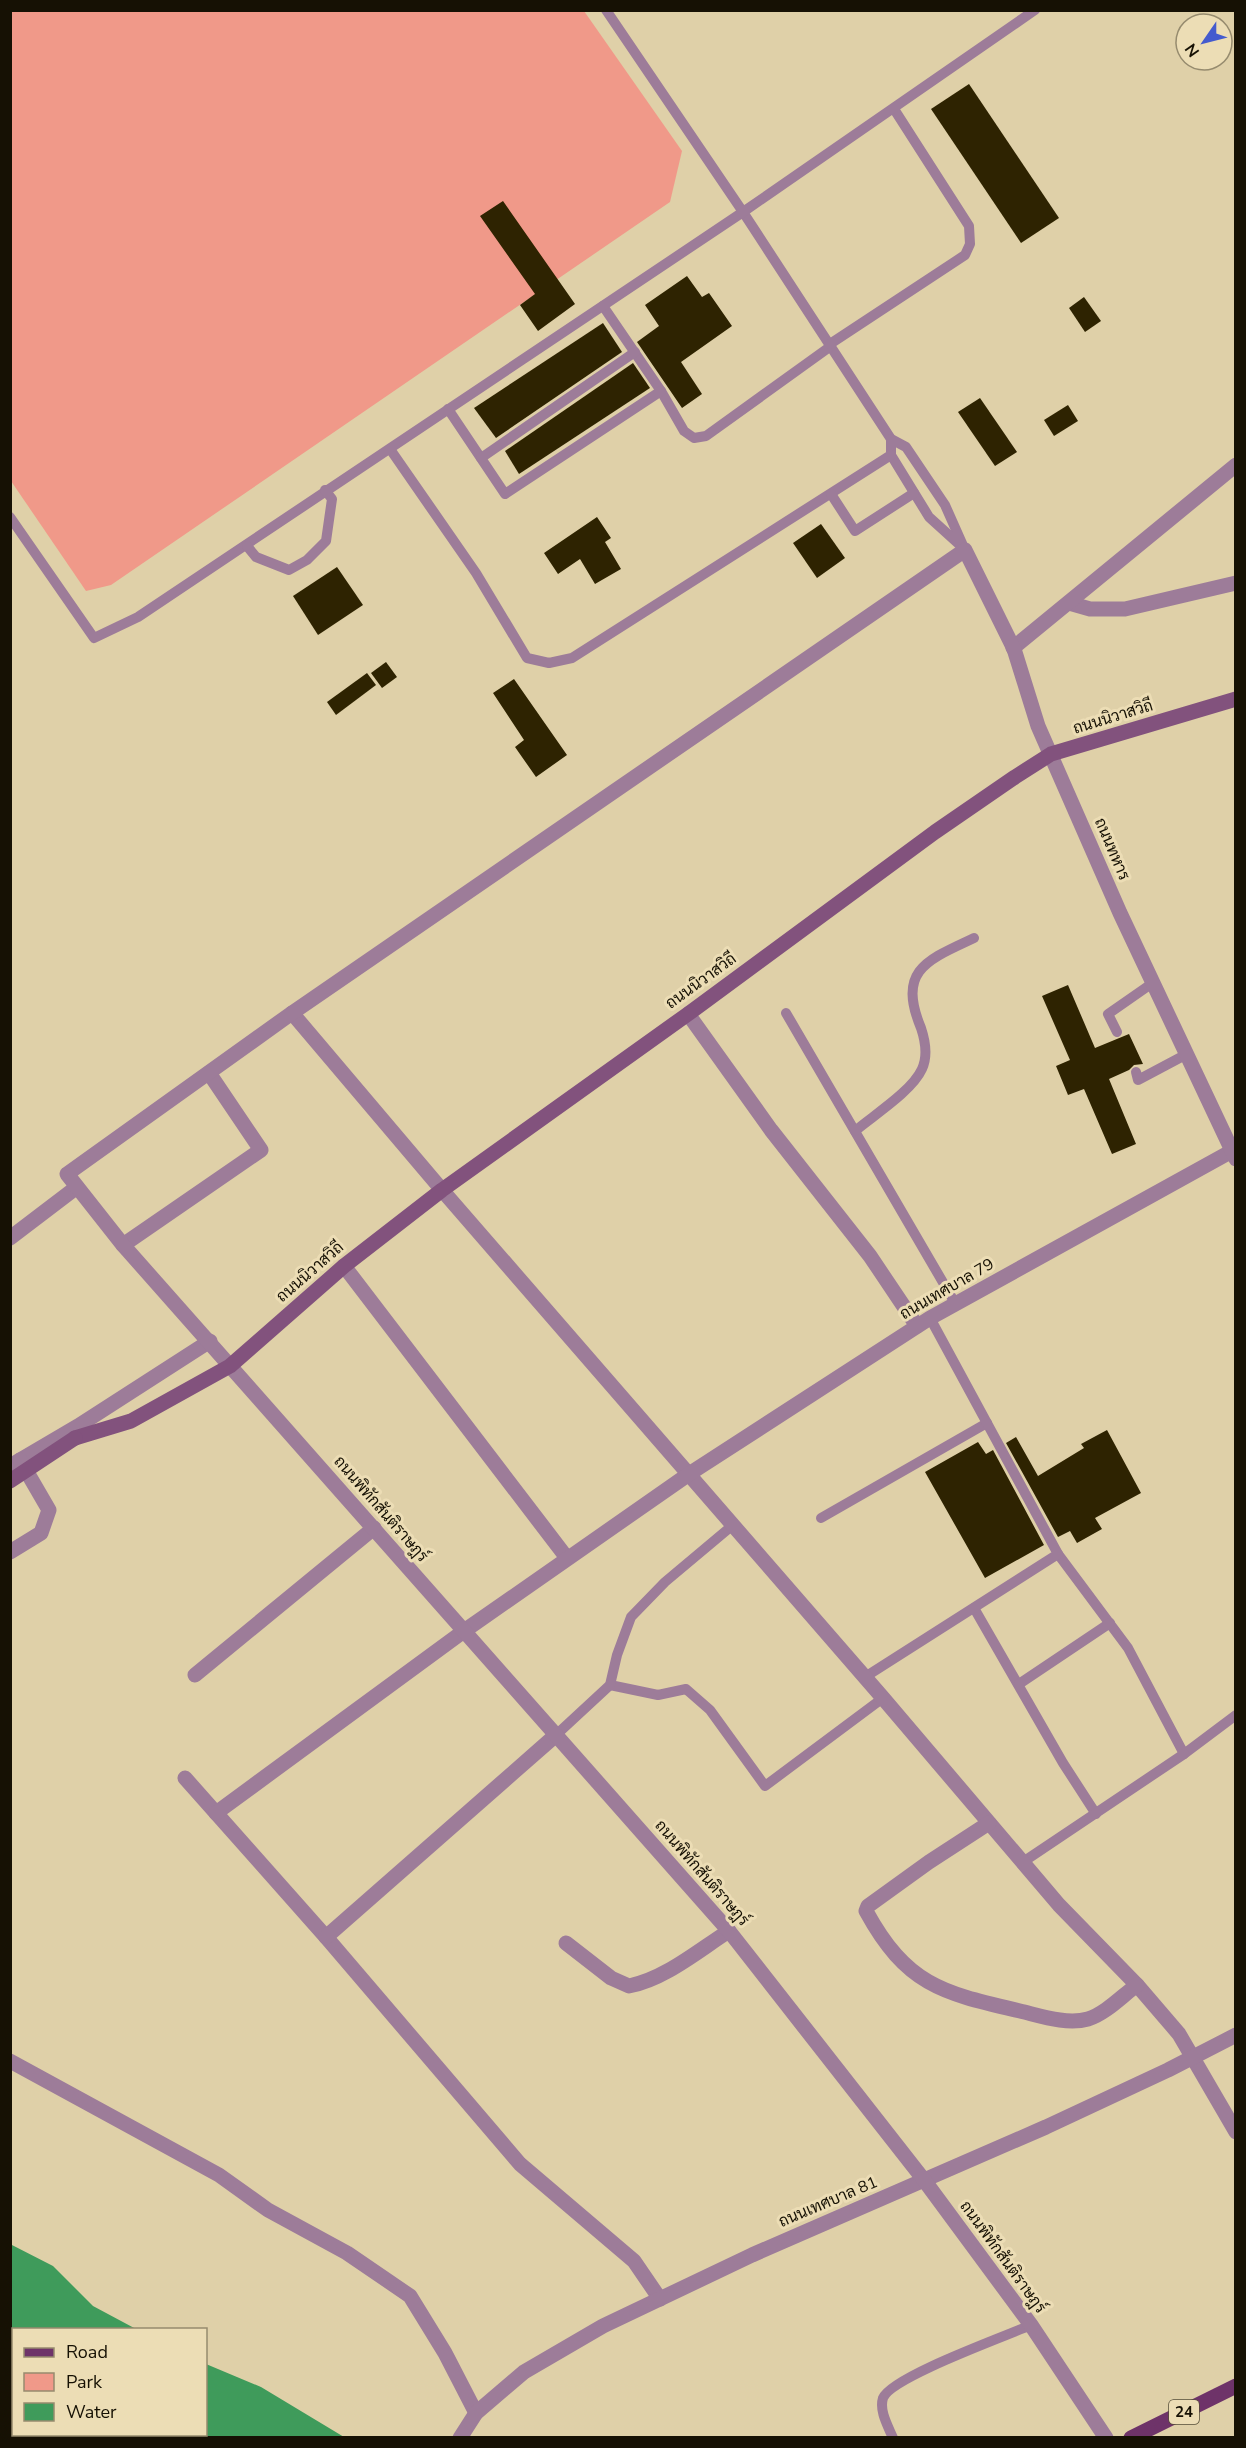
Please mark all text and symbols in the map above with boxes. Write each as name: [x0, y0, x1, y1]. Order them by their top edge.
north arrow: [1174, 12, 1234, 72]
text: N: [1180, 39, 1205, 61]
street label: ถนนนิวาสวิถี: [1070, 693, 1156, 740]
street label: ถนนทหาร: [1089, 814, 1135, 884]
street label: ถนนนิวาสวิถี: [661, 947, 741, 1014]
street label: ถนนนิวาสวิถี: [271, 1236, 348, 1307]
street label: ถนนเทศบาล 79: [896, 1253, 998, 1325]
street label: ถนนพิทักสันติราษฎร์: [329, 1450, 435, 1567]
street label: ถนนพิทักสันติราษฎร์: [650, 1814, 756, 1931]
street label: ถนนเทศบาล 81: [775, 2171, 881, 2233]
street label: ถนนพิทักสันติราษฎร์: [955, 2195, 1053, 2318]
legend: [12, 2328, 207, 2436]
text: Road: [66, 2340, 108, 2364]
text: Park: [66, 2370, 103, 2394]
text: Water: [66, 2400, 117, 2424]
road number: 24: [1169, 2400, 1199, 2424]

